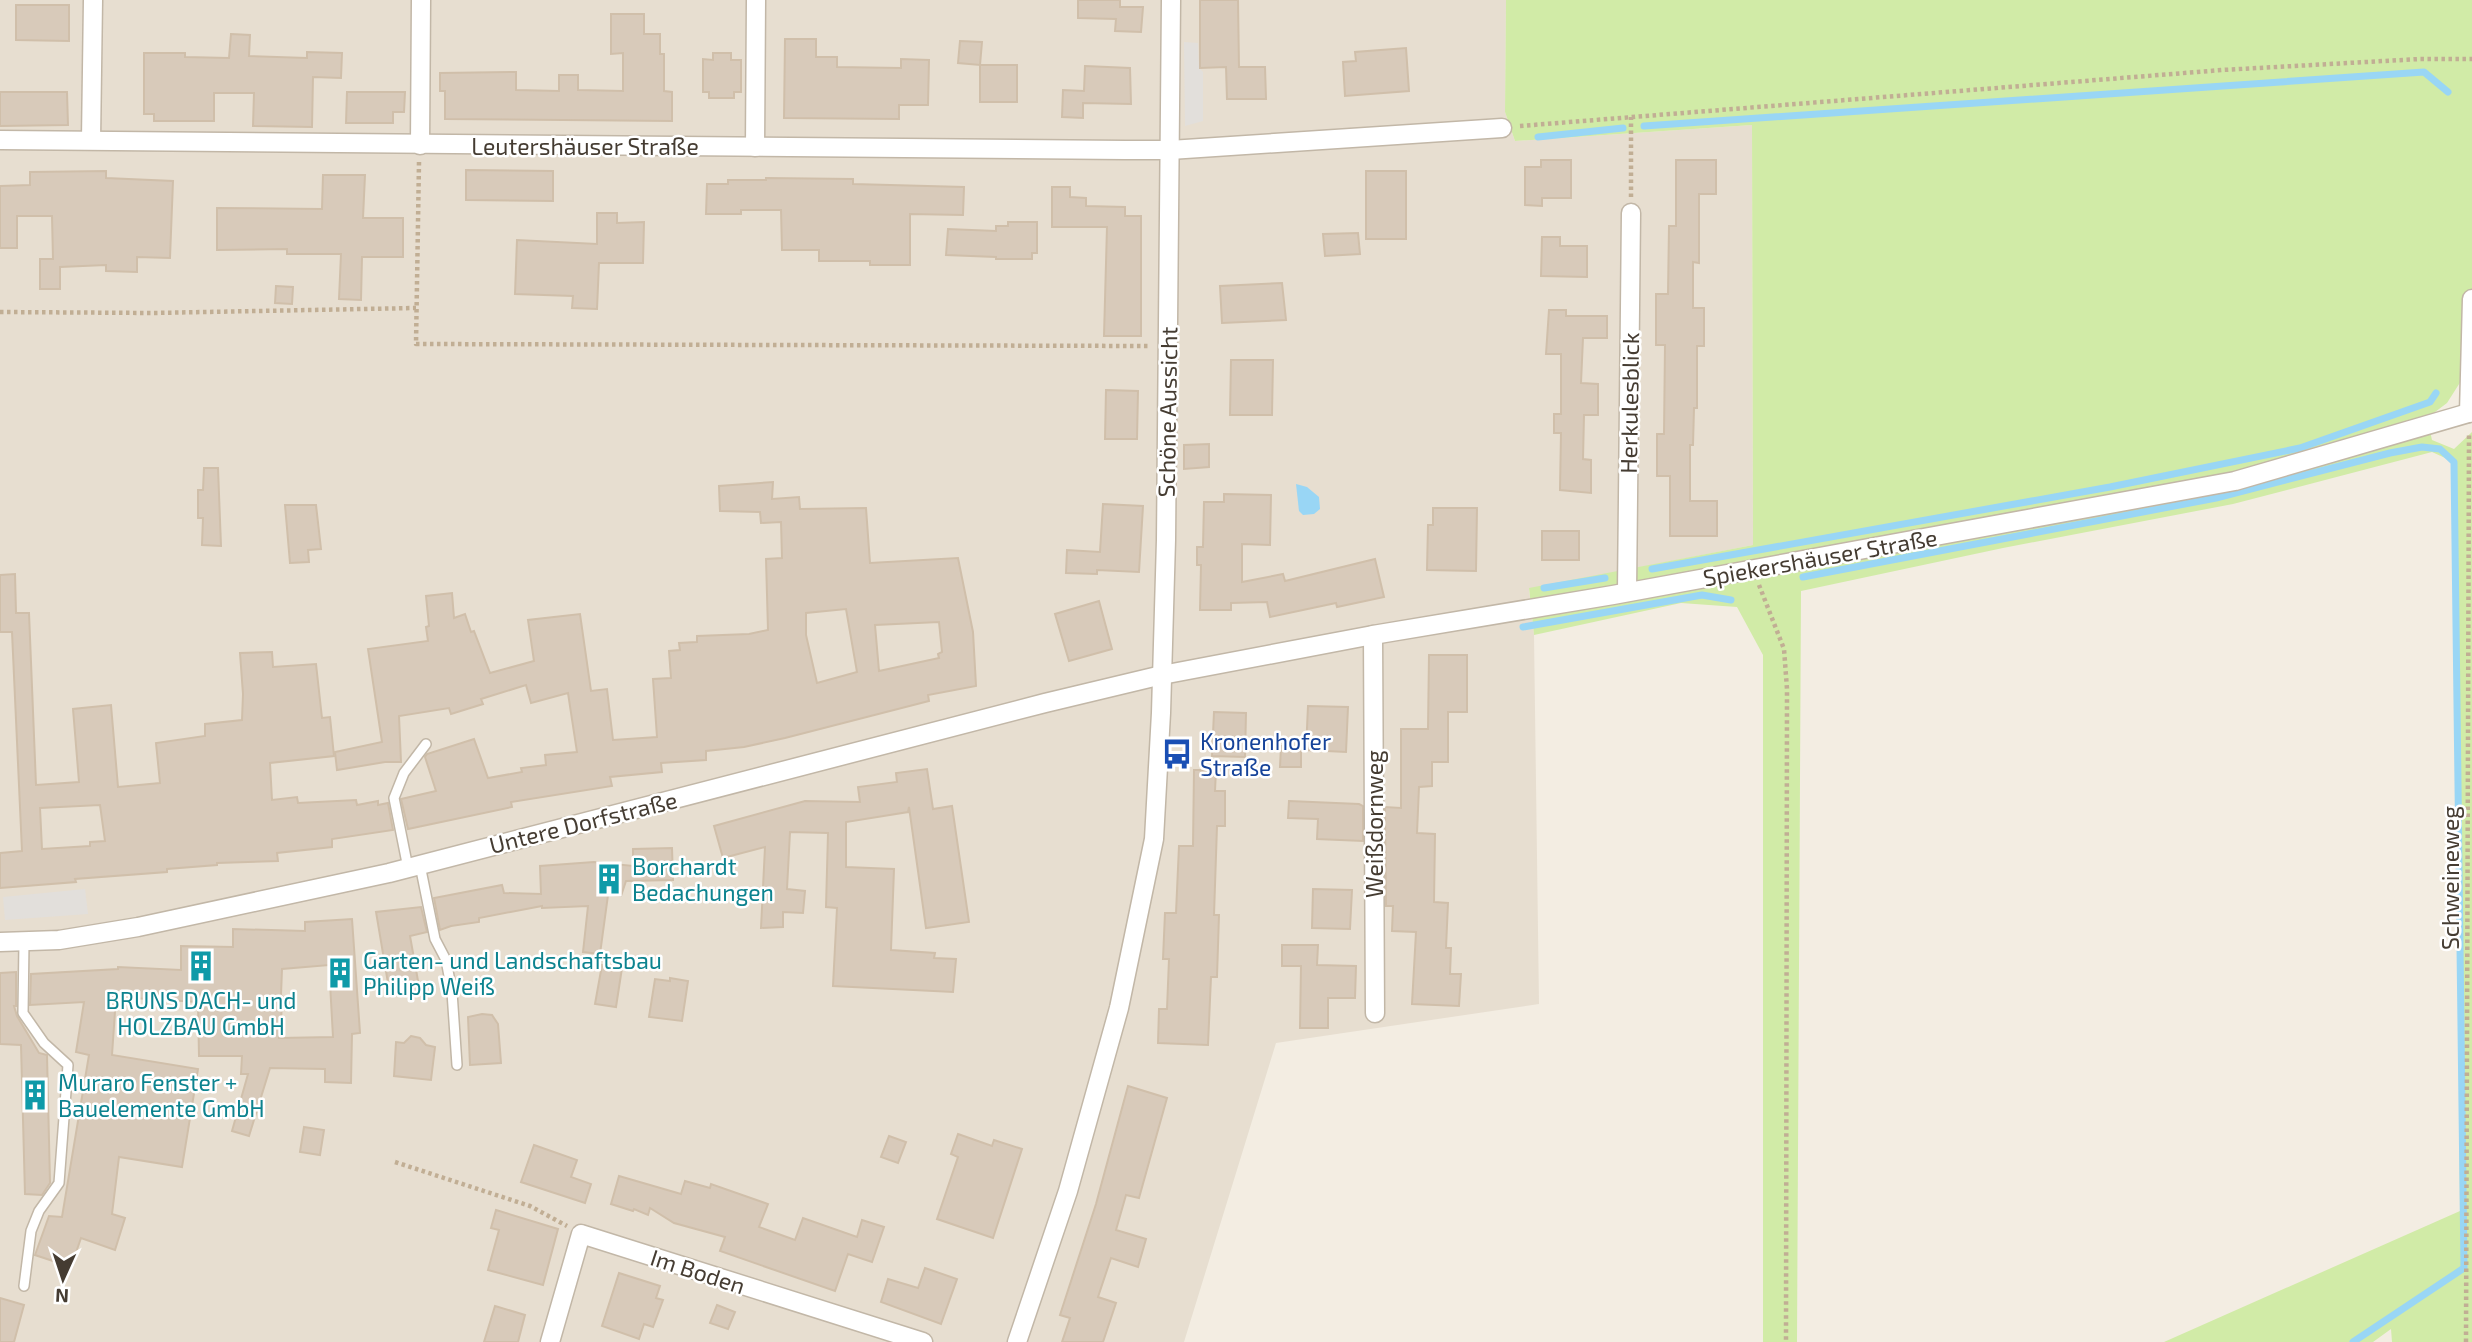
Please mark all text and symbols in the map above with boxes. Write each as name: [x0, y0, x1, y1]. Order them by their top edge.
street label: Leutershäuser Straße: [471, 132, 699, 160]
street label: Schöne Aussicht: [1152, 326, 1182, 498]
street label: Herkulesblick: [1614, 332, 1644, 474]
street label: Spiekershäuser Straße: [1701, 523, 1939, 591]
place label: Kronenhofer Straße: [1200, 727, 1331, 781]
bus stop icon: Kronenhofer Straße: [1160, 737, 1194, 771]
street label: Weißdornweg: [1360, 750, 1388, 898]
street label: Untere Dorfstraße: [486, 785, 680, 859]
street label: Schweineweg: [2436, 806, 2464, 950]
place label: Borchardt Bedachungen: [632, 852, 774, 906]
building icon: Borchardt Bedachungen: [592, 862, 626, 896]
place label: Garten- und Landschaftsbau Philipp Weiß: [363, 946, 662, 1000]
building icon: BRUNS DACH- und HOLZBAU GmbH: [184, 949, 218, 983]
building icon: Garten- und Landschaftsbau Philipp Weiß: [323, 956, 357, 990]
place label: BRUNS DACH- und HOLZBAU GmbH: [105, 986, 297, 1040]
place label: Muraro Fenster + Bauelemente GmbH: [58, 1068, 265, 1122]
building icon: Muraro Fenster + Bauelemente GmbH: [18, 1078, 52, 1112]
street label: Im Boden: [647, 1243, 749, 1299]
north arrow: [28, 1244, 98, 1314]
text: N: [55, 1285, 70, 1308]

